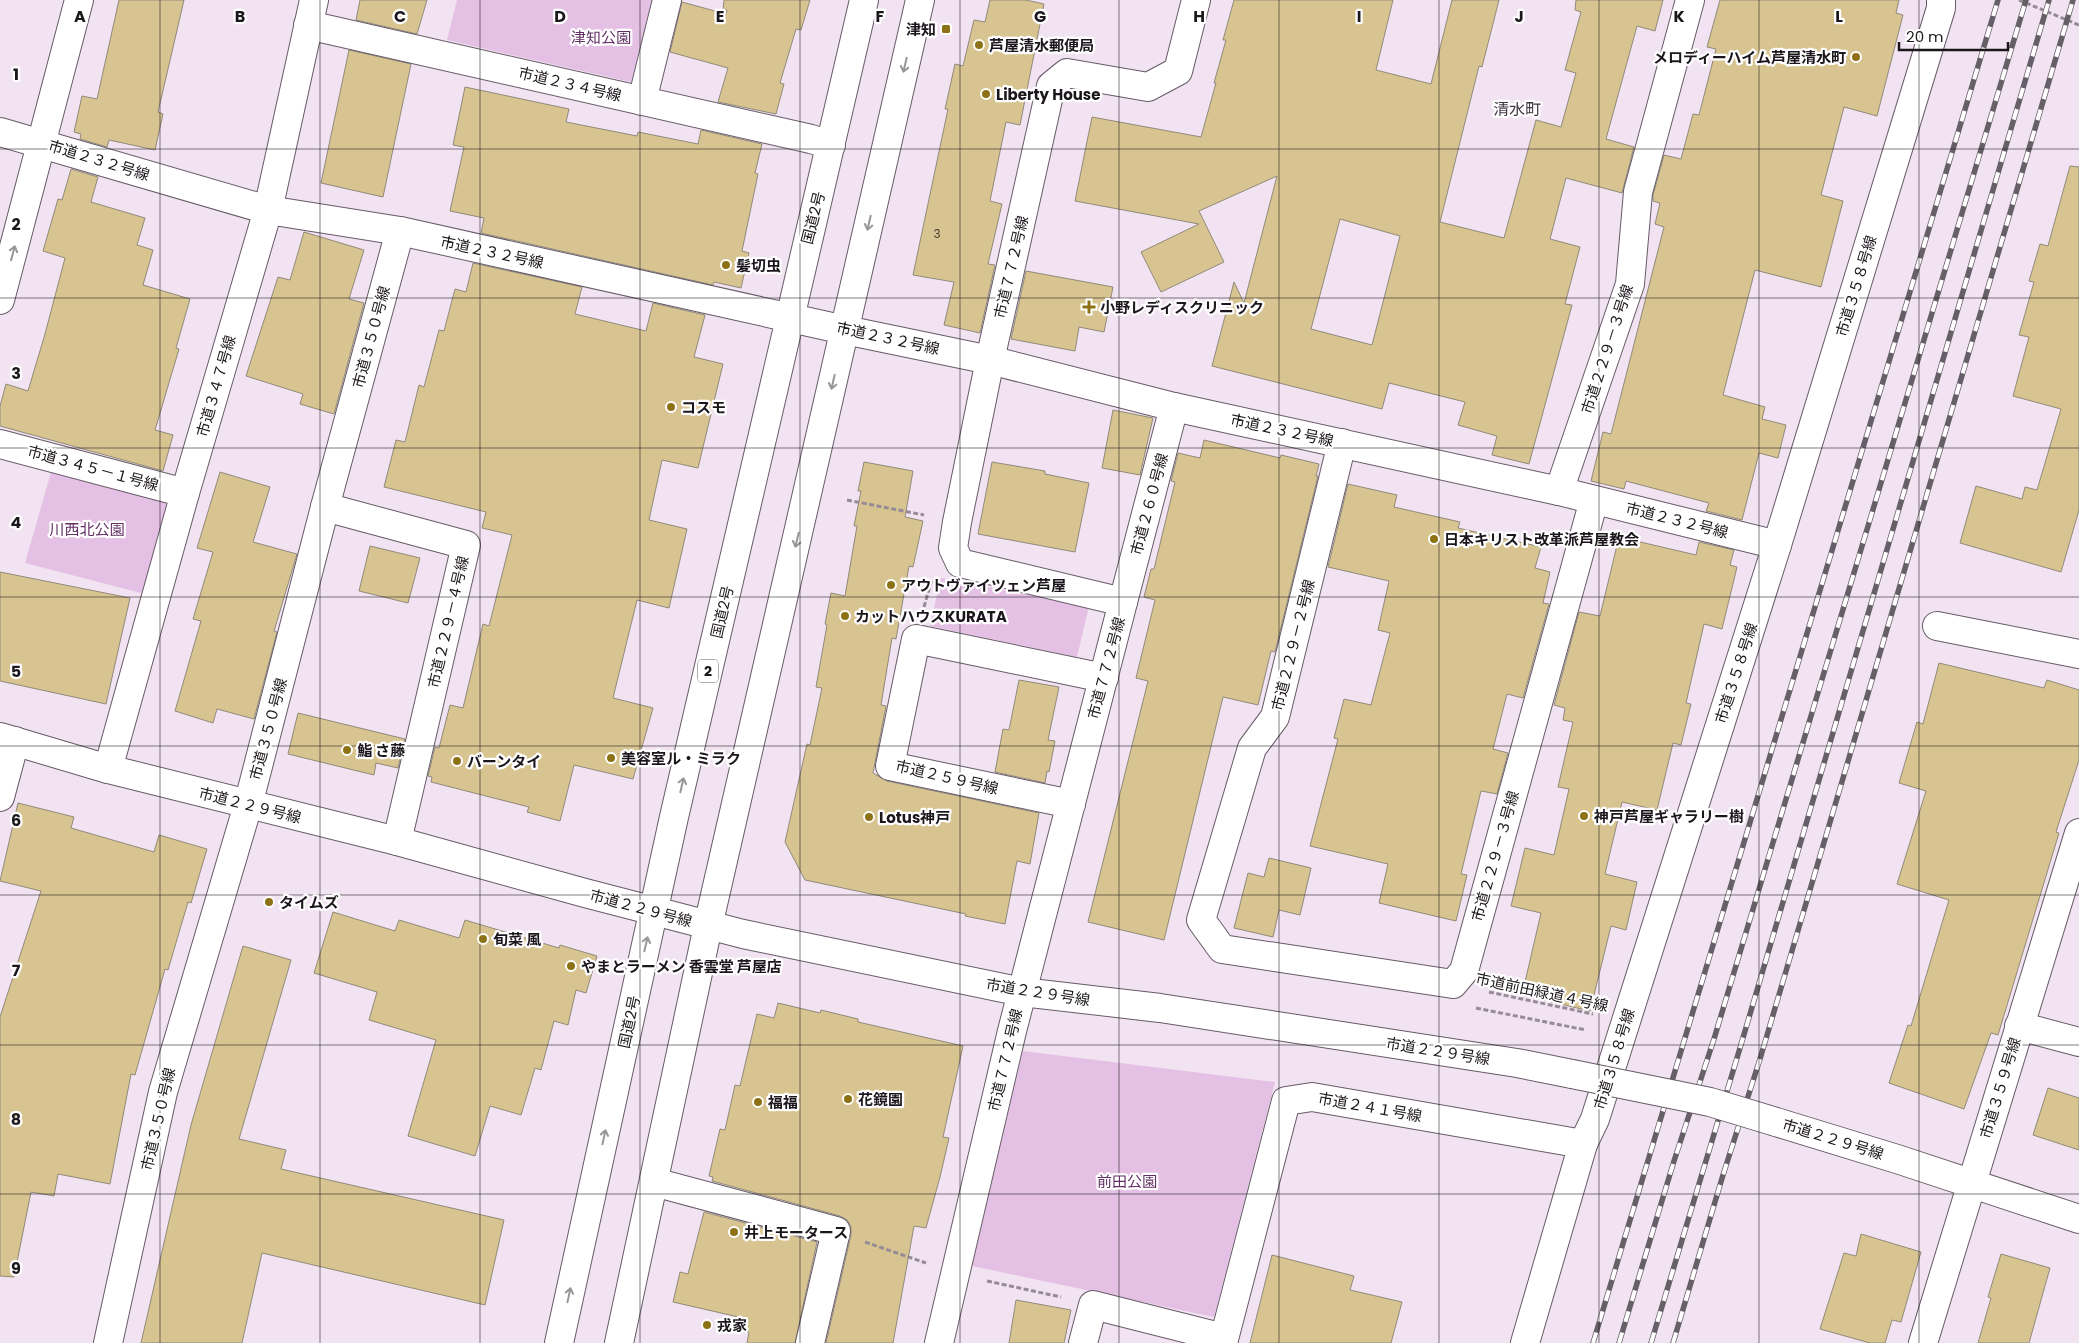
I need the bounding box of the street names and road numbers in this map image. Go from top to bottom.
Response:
street label: 市道２３４号線 [516,62,624,106]
street label: 市道２３２号線 [46,135,152,185]
street label: 国道2号 [796,189,830,247]
street label: 市道７７２号線 [989,213,1033,321]
street label: 市道２３２号線 [438,231,546,273]
street label: 市道３５８号線 [1831,233,1881,339]
street label: 市道２２９－３号線 [1576,282,1638,416]
street label: 市道３５０号線 [347,284,395,390]
street label: 市道２３２号線 [834,317,942,359]
street label: 市道３４７号線 [191,333,241,439]
street label: 市道２３２号線 [1228,409,1336,451]
street label: 市道３４５－１号線 [25,440,161,496]
street label: 市道２６０号線 [1125,451,1173,557]
street label: 市道２３２号線 [1624,497,1730,543]
street label: 市道２２９－４号線 [423,554,473,690]
street label: 市道２２９－２号線 [1266,577,1320,713]
street label: 国道2号 [706,584,738,640]
street label: 市道７７２号線 [1082,615,1130,721]
street label: 市道３５８号線 [1710,620,1762,726]
road number: 2 [698,659,718,682]
street label: 市道３５０号線 [244,676,292,782]
street label: 市道２５９号線 [893,755,1001,799]
street label: 市道２２９号線 [197,782,303,828]
street label: 市道２２９－３号線 [1466,788,1524,924]
street label: 市道２２９号線 [588,884,694,932]
street label: 市道前田緑道４号線 [1474,968,1610,1016]
street label: 市道２２９号線 [984,973,1092,1011]
street label: 国道2号 [613,994,645,1050]
street label: 市道７７２号線 [983,1006,1027,1114]
street label: 市道３５８号線 [1589,1006,1639,1112]
street label: 市道２２９号線 [1384,1032,1492,1070]
street label: 市道３５９号線 [1975,1035,2025,1141]
street label: 市道３５０号線 [136,1065,180,1173]
street label: 市道２４１号線 [1316,1088,1424,1126]
street label: 市道２２９号線 [1780,1114,1886,1164]

